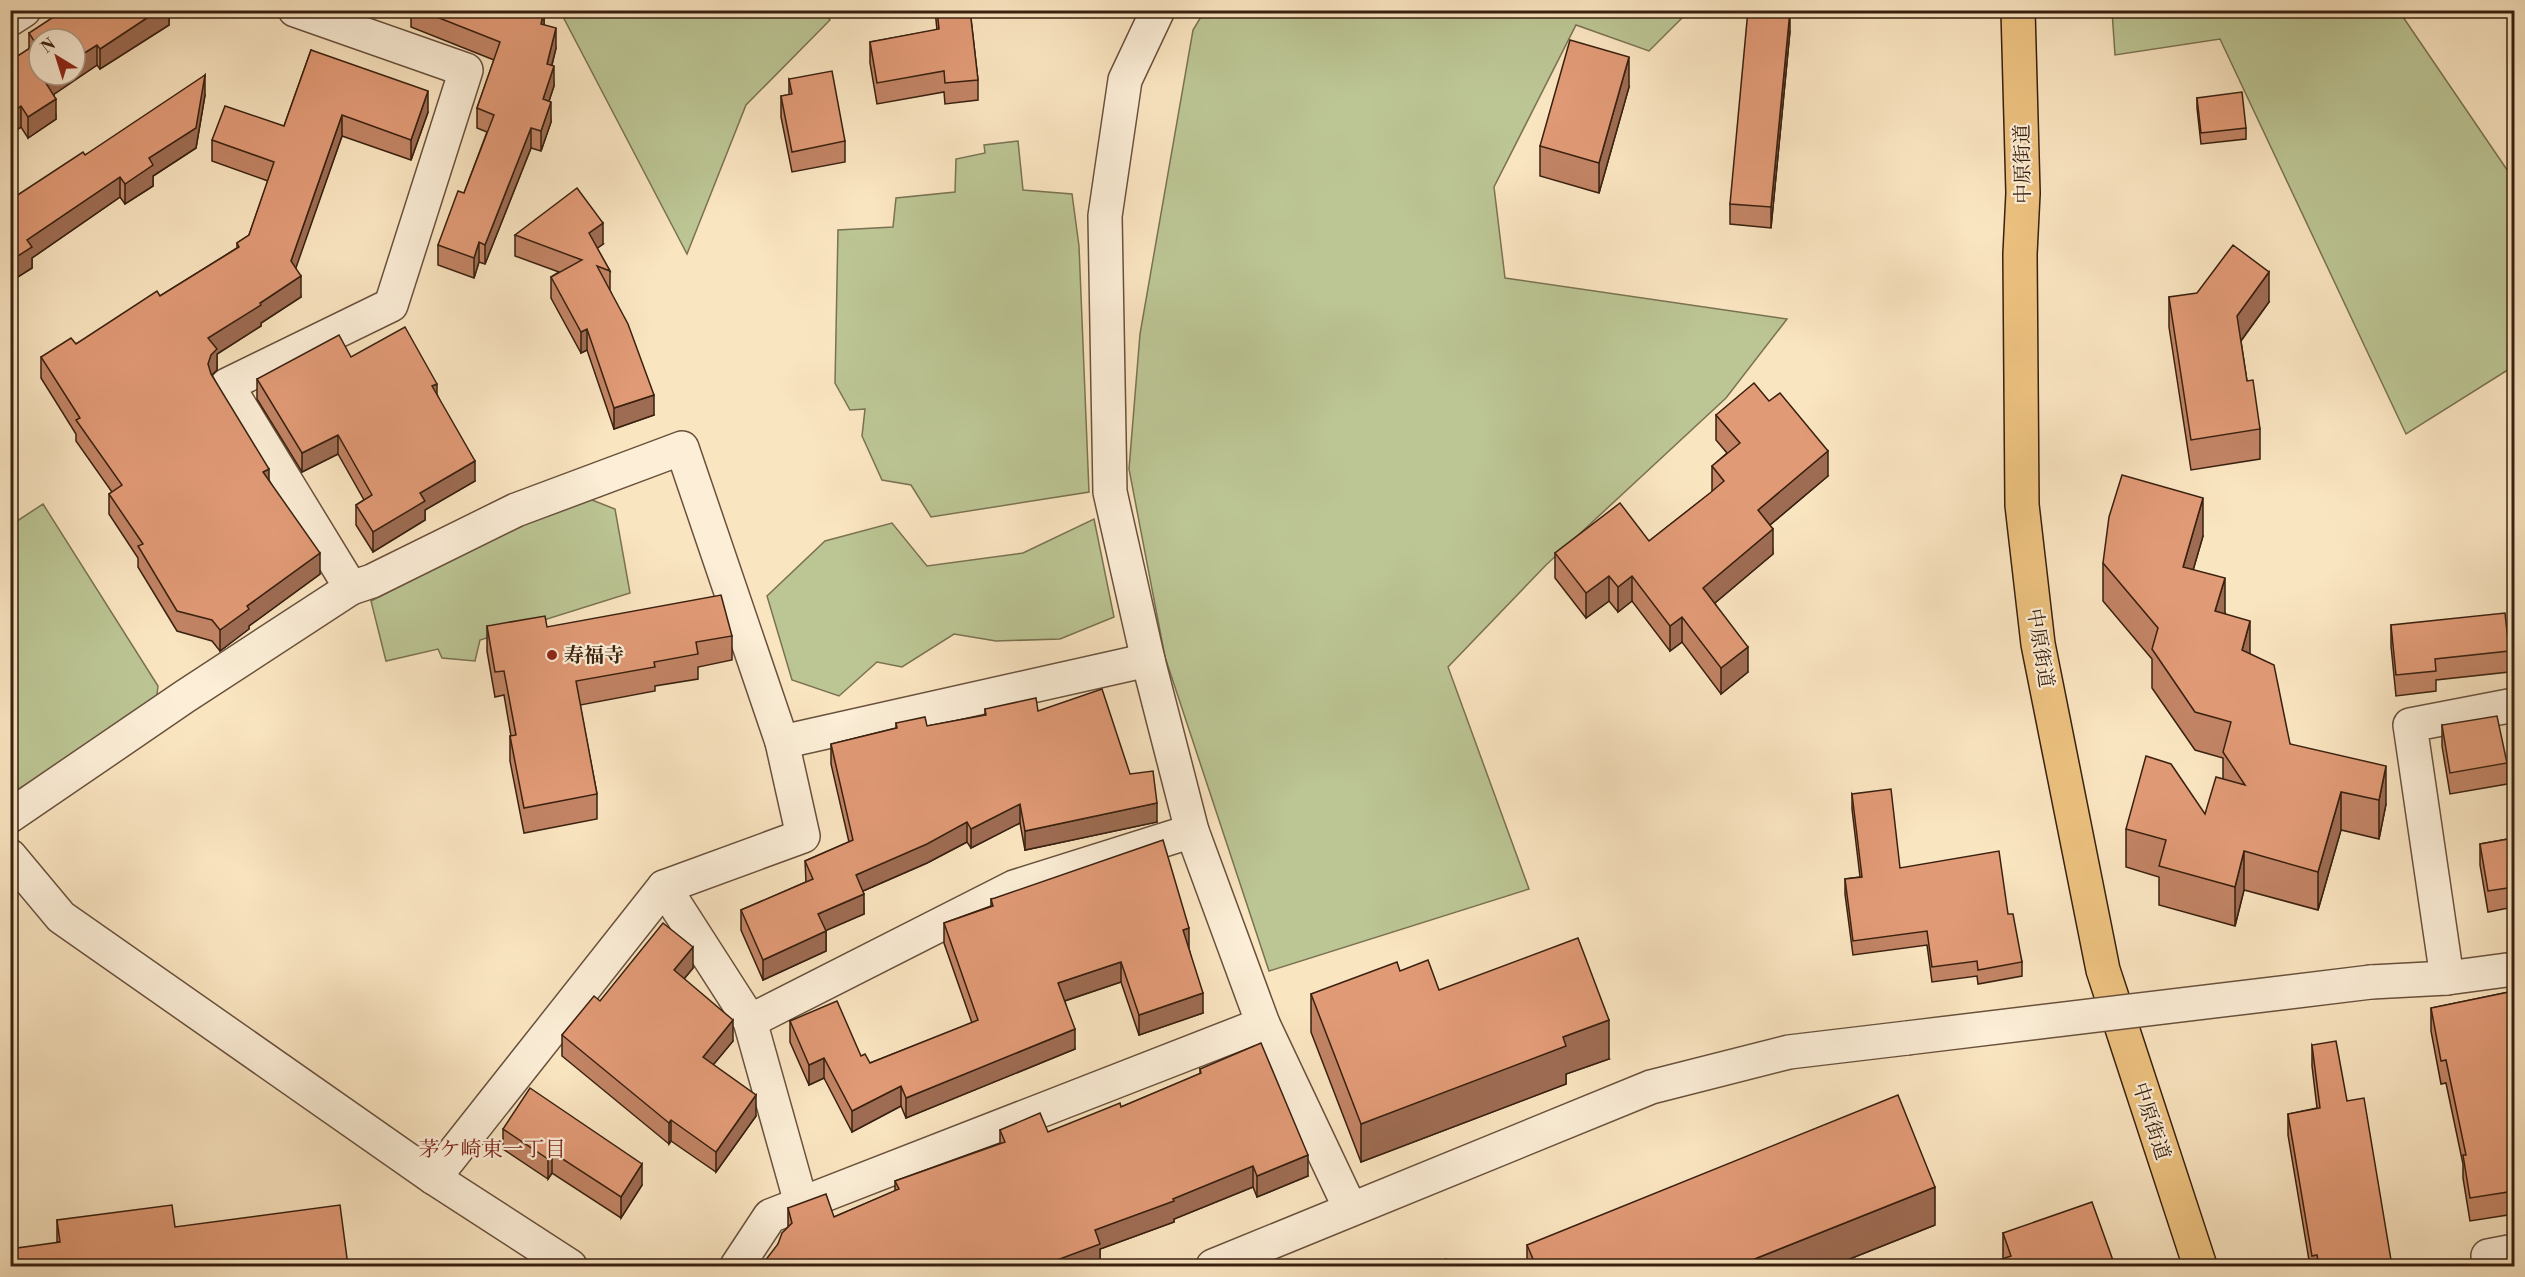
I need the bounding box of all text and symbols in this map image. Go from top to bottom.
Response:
north arrow [27,27,87,87]
text: N [37,34,60,58]
street label: 中原街道 [2010,124,2037,204]
street label: 中原街道 [2021,607,2058,690]
place label: 寿福寺 [564,644,624,669]
marker: 寿福寺 [545,648,559,662]
street label: 中原街道 [2126,1080,2175,1163]
district label: 茅ケ崎東一丁目 [419,1137,566,1163]

